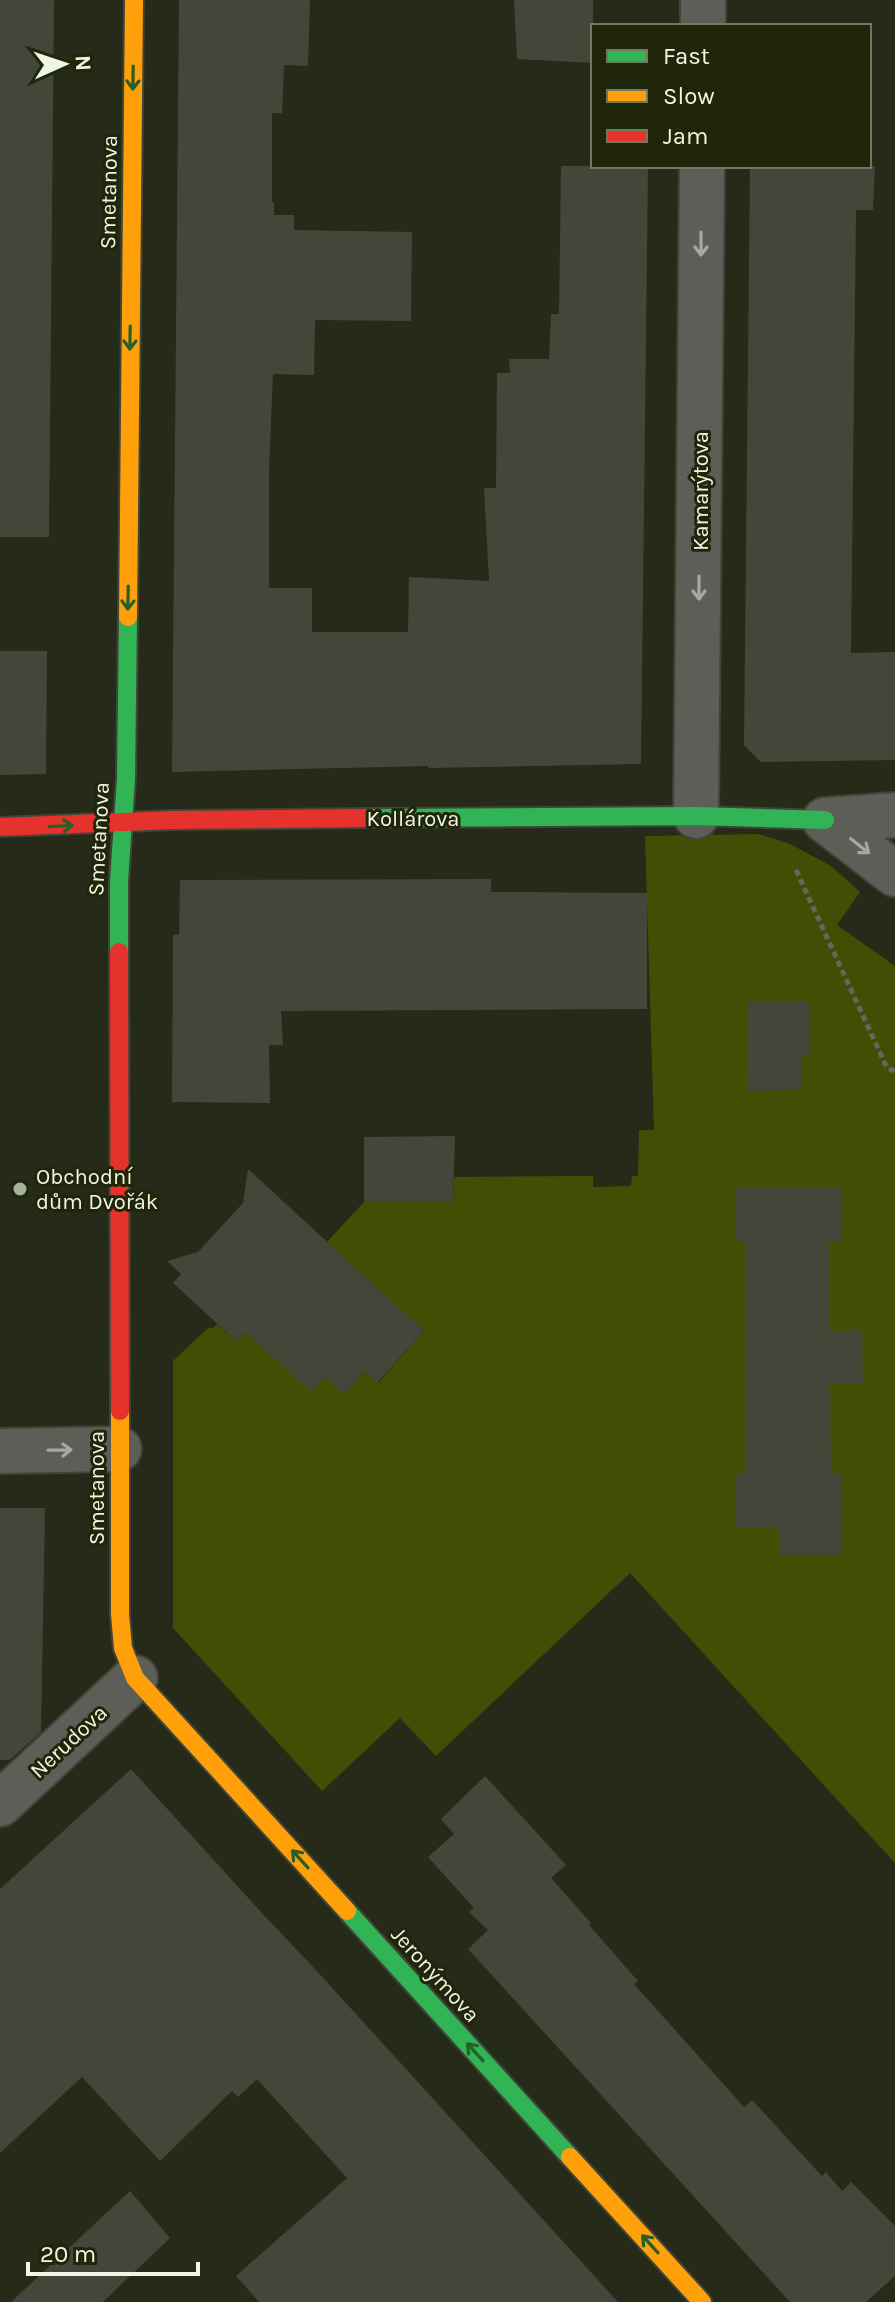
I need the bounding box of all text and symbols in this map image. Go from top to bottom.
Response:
north arrow [24,24,104,104]
legend [591,24,871,168]
text: Fast [663,42,710,70]
text: N [70,54,96,72]
one-way arrow [125,64,141,91]
text: Slow [663,82,715,110]
text: Jam [663,122,708,150]
street label: Smetanova [95,135,123,249]
one-way arrow [694,230,709,257]
one-way arrow [122,324,138,351]
street label: Kamarýtova [688,431,714,551]
one-way arrow [691,574,707,601]
one-way arrow [120,584,136,611]
street label: Smetanova [83,781,115,897]
street label: Kollárova [367,806,459,832]
one-way arrow [47,818,74,833]
one-way arrow [849,838,870,855]
place label: Obchodní dům Dvořák [36,1164,158,1215]
marker: Obchodní dům Dvořák [11,1180,29,1198]
street label: Smetanova [84,1431,110,1545]
one-way arrow [46,1442,73,1458]
street label: Nerudova [25,1700,113,1784]
one-way arrow [291,1850,309,1870]
street label: Jeronýmova [386,1922,485,2028]
one-way arrow [466,2042,484,2062]
scale bar [28,2226,198,2276]
one-way arrow [641,2235,659,2255]
text: 20 m [40,2240,96,2268]

